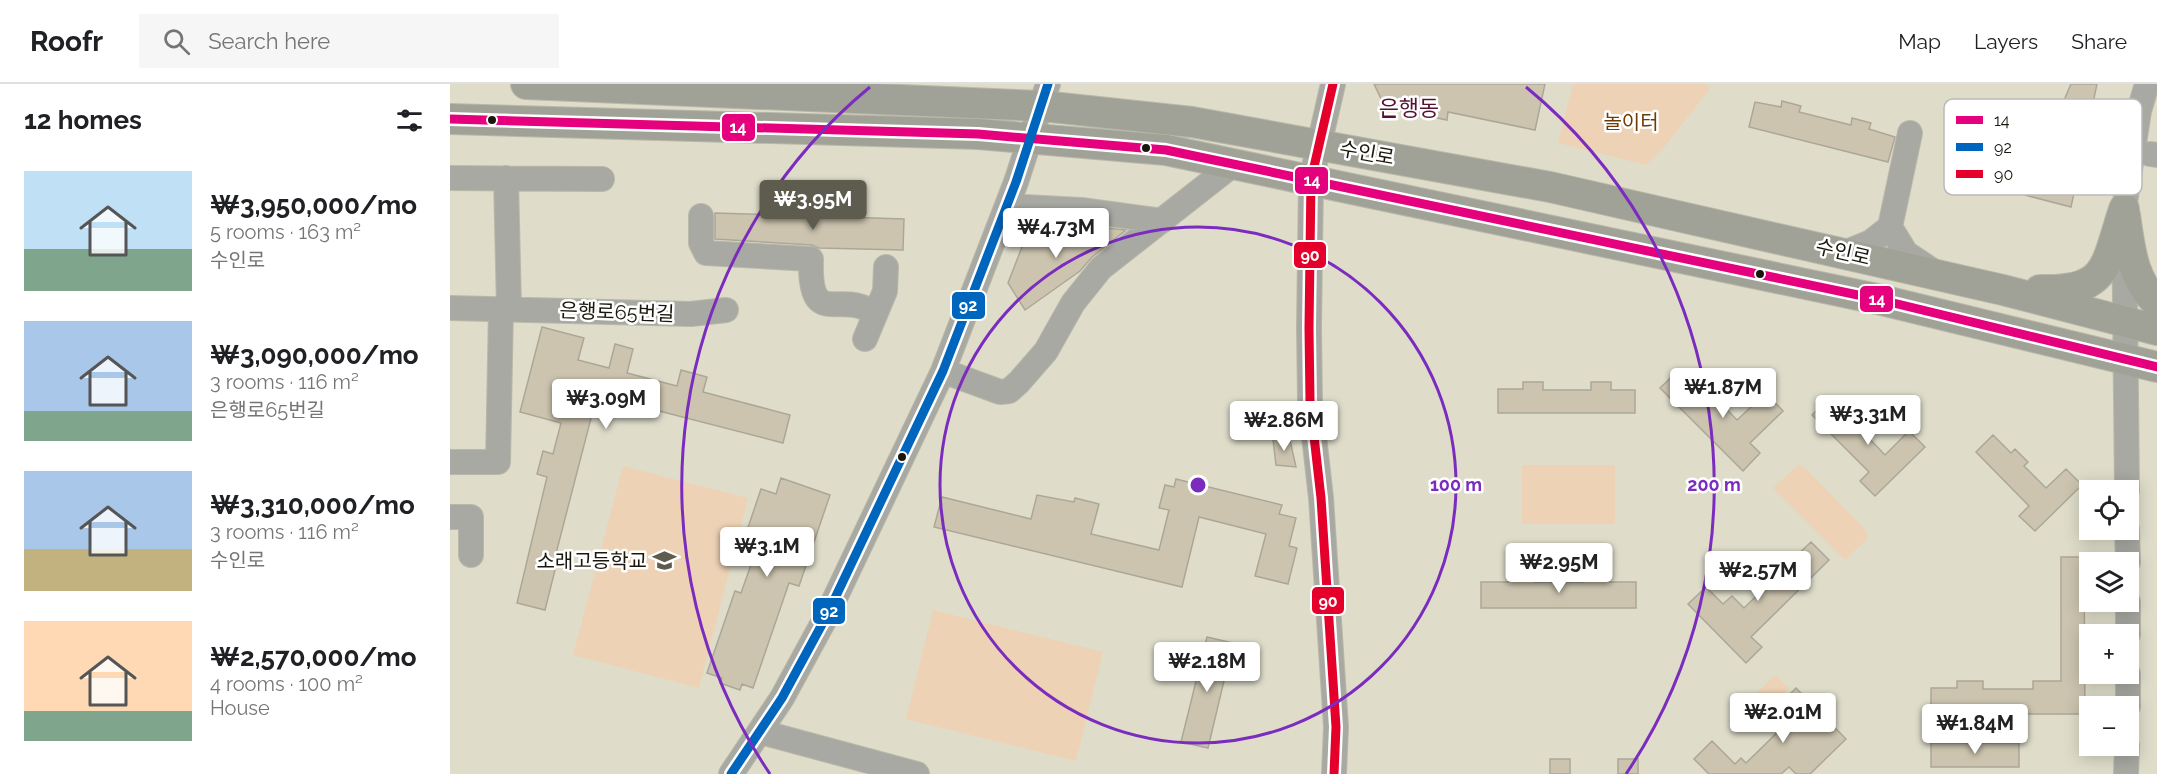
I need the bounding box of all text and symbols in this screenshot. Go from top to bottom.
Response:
search box [139,14,559,68]
text: Roofr [30,25,103,58]
icon: search [160,25,193,58]
text: Search here [208,28,330,54]
text: Map [1898,29,1941,54]
text: Layers [1974,29,2038,54]
text: Share [2071,29,2127,54]
district label: 은행동 [1379,95,1439,121]
legend [1944,99,2142,195]
icon: filters [393,104,426,137]
text: 12 homes [24,105,142,135]
park label: 놀이터 [1603,110,1659,134]
text: 14 [1994,111,2010,130]
line badge: 14 [721,113,756,142]
unlabelled marker [486,114,498,126]
text: 14 [729,118,747,137]
street label: 수인로 [1338,136,1396,170]
text: 92 [1994,138,2012,157]
unlabelled marker [1140,142,1152,154]
text: 90 [1994,165,2013,184]
line badge: 14 [1294,166,1329,195]
text: 14 [1303,171,1321,190]
pin: ₩3.95M [764,180,862,231]
text: ₩3.95M [774,187,852,211]
text: ₩3,950,000/mo [210,190,417,220]
icon: home [72,195,144,267]
pin: ₩4.73M [1007,208,1105,259]
text: ₩4.73M [1017,215,1095,239]
text: 5 rooms · 163 m² [210,220,361,244]
street label: 수인로 [1813,234,1873,270]
line badge: 90 [1293,241,1327,269]
text: 90 [1300,246,1320,265]
text: 수인로 [210,248,265,272]
unlabelled marker [1754,268,1766,280]
line badge: 14 [1859,285,1894,313]
text: 14 [1868,290,1886,309]
line badge: 92 [951,291,986,320]
text: 92 [959,296,977,315]
street label: 은행로65번길 [559,298,675,326]
text: ₩3,090,000/mo [210,340,419,370]
icon: home [72,345,144,417]
pin: ₩1.87M [1674,368,1772,419]
text: 3 rooms · 116 m² [210,370,359,394]
text: ₩1.87M [1684,375,1762,399]
pin: ₩3.09M [557,379,655,430]
text: ₩3.09M [566,386,646,410]
pin: ₩3.31M [1819,395,1917,446]
text: 은행로65번길 [210,398,325,422]
pin: ₩2.86M [1235,401,1333,452]
text: ₩3.31M [1830,402,1907,426]
text: ₩2.86M [1244,408,1324,432]
unlabelled marker [896,451,908,463]
text: 100 m [1430,474,1482,495]
text: 200 m [1687,474,1741,495]
centre of rings [1188,475,1208,495]
map controls [2079,480,2139,756]
button: locate [2079,480,2139,540]
text: ₩3,310,000/mo [210,490,415,520]
icon: home [72,495,144,567]
text: 3 rooms · 116 m² [210,520,359,544]
pin: ₩3.1M [725,527,809,578]
text: ₩3.1M [734,534,800,558]
pin: ₩2.95M [1510,543,1608,594]
text: 수인로 [210,548,265,572]
school or university icon: 소래고등학교 [652,548,678,574]
place label: 소래고등학교 [537,549,647,573]
text: ₩2.95M [1520,550,1598,574]
pin: ₩2.57M [1709,551,1807,602]
button: layers [2079,552,2139,612]
text: ₩2.57M [1719,558,1797,582]
line badge: 90 [1311,586,1345,615]
text: 90 [1318,592,1338,611]
line badge: 92 [812,597,846,625]
text: 92 [820,602,838,621]
button: + [2079,624,2139,684]
text: ₩2,570,000/mo [210,642,416,672]
pin: ₩2.18M [1158,642,1256,693]
icon: home [72,645,144,717]
text: ₩2.18M [1168,649,1246,673]
text: 4 rooms · 100 m² [210,672,363,696]
pin: ₩2.01M [1734,693,1832,744]
text: House [210,696,270,720]
button: − [2079,696,2139,756]
text: ₩2.01M [1744,700,1822,724]
pin: ₩1.84M [1926,704,2024,755]
text: ₩1.84M [1936,711,2014,735]

